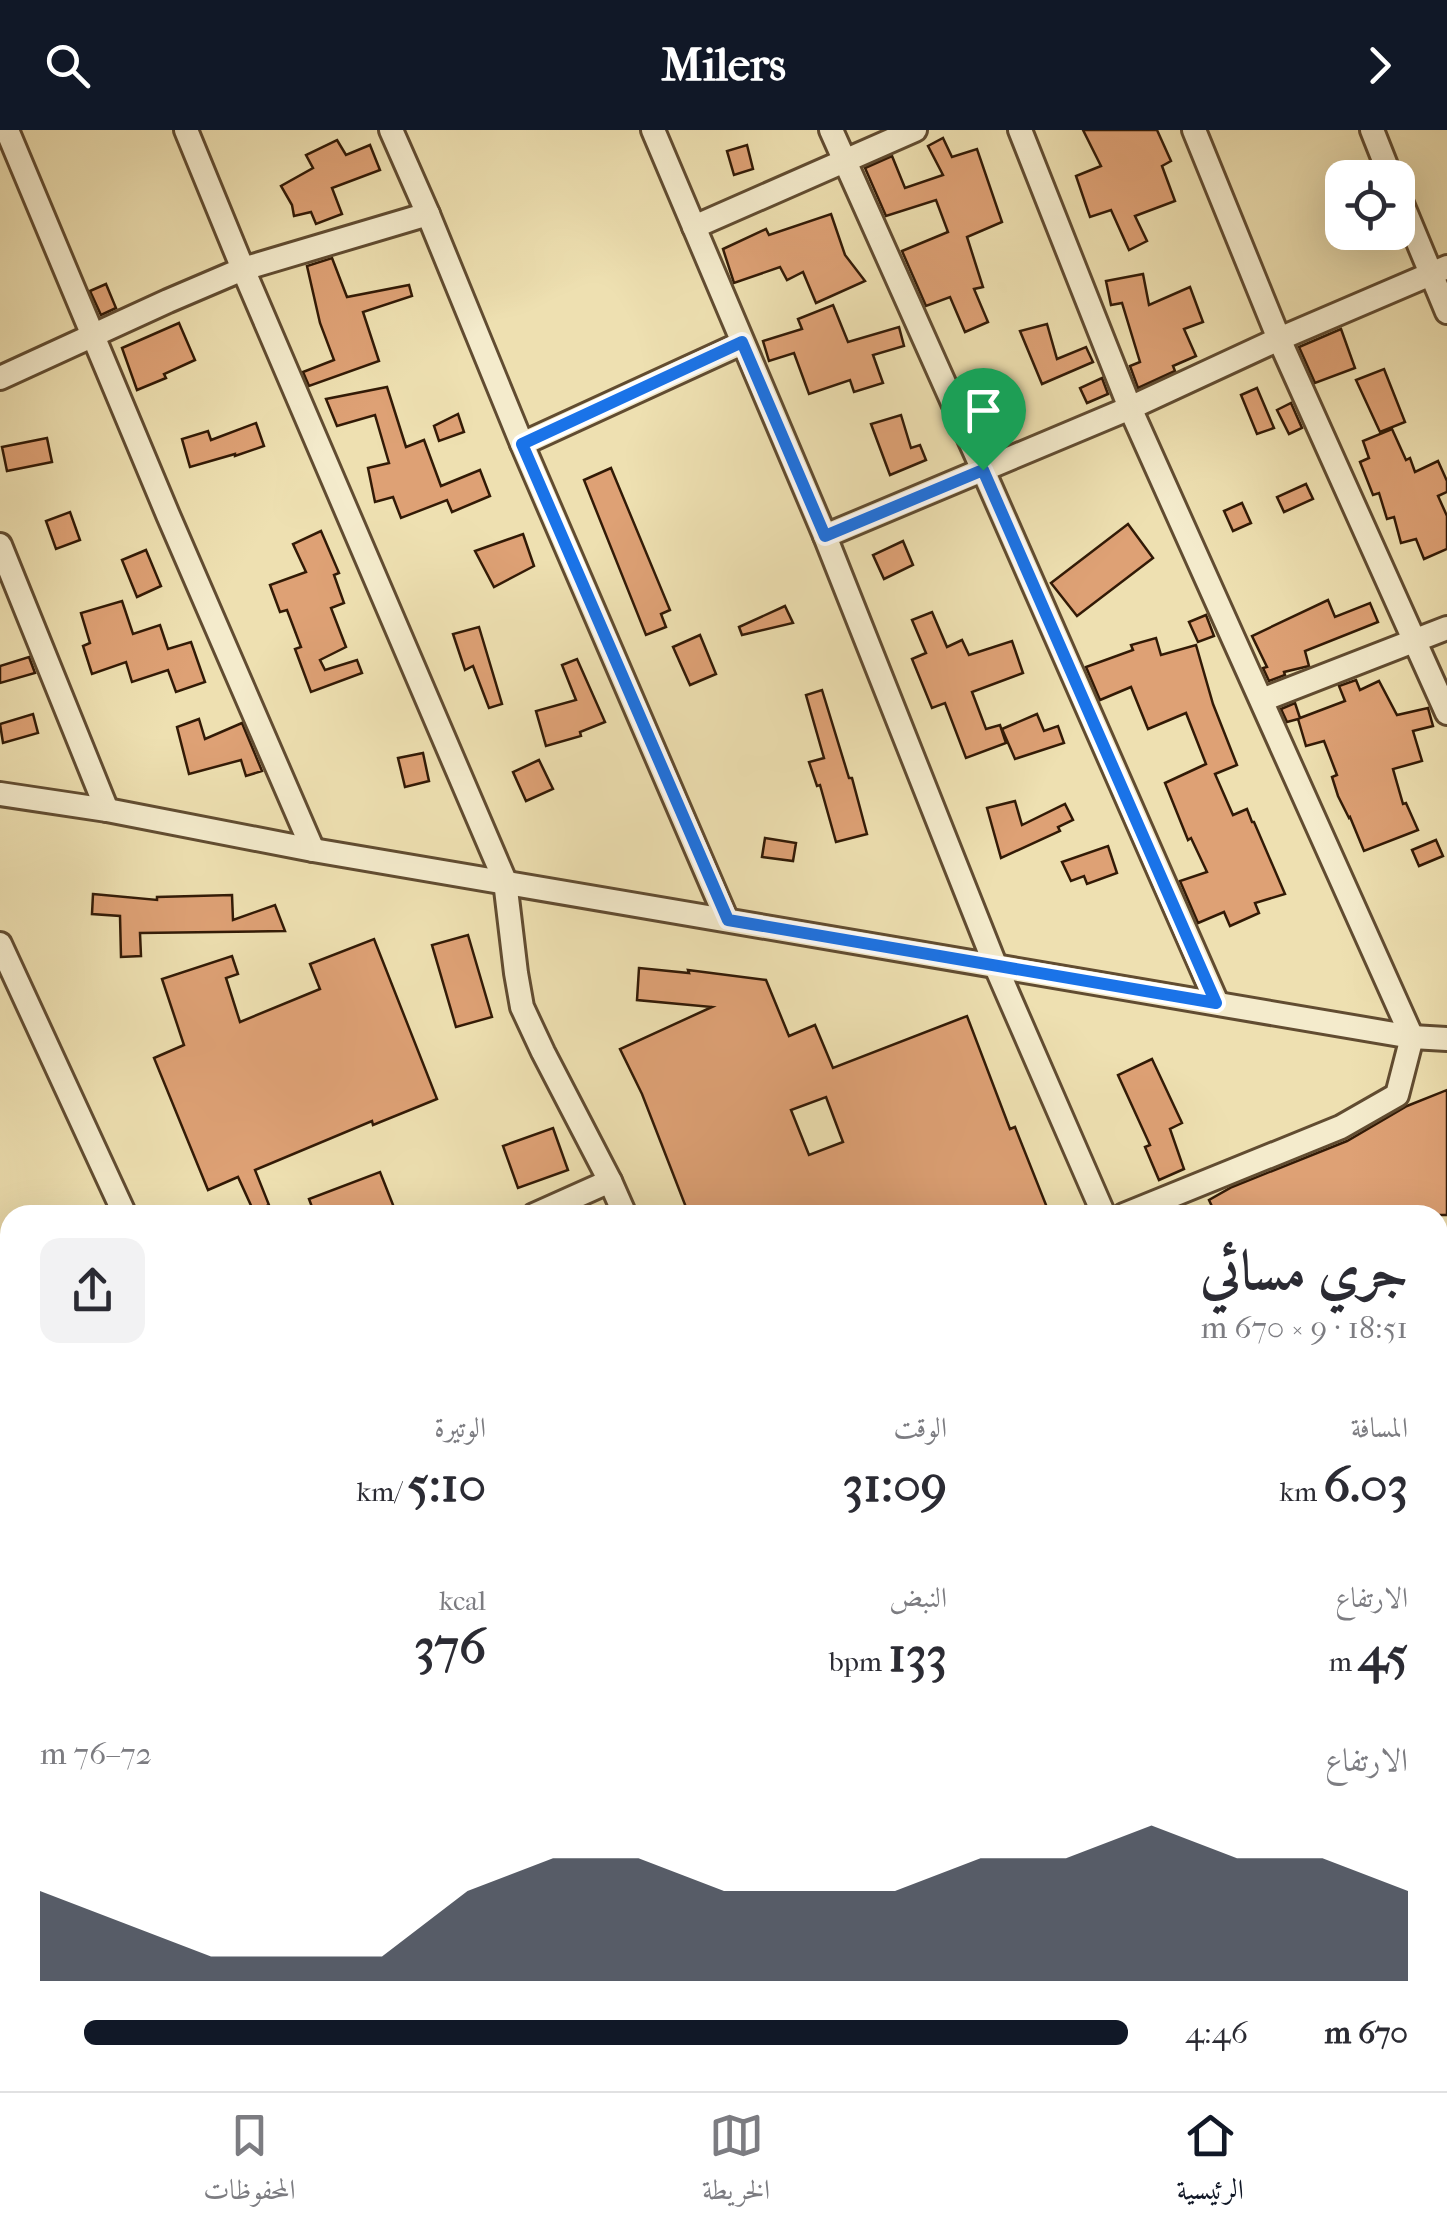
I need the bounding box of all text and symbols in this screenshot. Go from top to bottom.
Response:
icon: search [40,38,95,93]
icon: forward [1352,38,1407,93]
text: Milers [661,39,786,92]
map controls [1325,160,1415,250]
button: locate [1325,160,1415,250]
pin [941,368,1026,471]
icon: arrive [956,383,1011,438]
button: share [40,1238,145,1343]
text: جري مسائي [1200,1239,1408,1303]
text: 18:51 · 9 × 670 m [1201,1309,1408,1346]
text: الوتيرة [434,1411,486,1444]
text: الوقت [893,1411,947,1444]
text: المسافة [1351,1411,1408,1444]
text: 5:10 [407,1455,486,1514]
text: 31:09 [843,1455,947,1514]
text: 6.03 [1323,1455,1408,1514]
text: /km [357,1475,407,1508]
text: km [1279,1475,1323,1508]
text: النبض [889,1581,947,1614]
text: الارتفاع [1335,1581,1408,1614]
text: kcal [439,1584,486,1617]
text: 376 [414,1617,486,1676]
text: 133 [888,1625,947,1684]
text: 45 [1358,1625,1408,1684]
text: bpm [829,1645,888,1678]
text: m [1329,1645,1358,1678]
text: 72–76 m [40,1735,152,1772]
text: الارتفاع [1325,1742,1408,1779]
text: 4:46 [1185,2014,1248,2051]
text: 670 m [1324,2014,1408,2051]
tab: المحفوظات [203,2108,296,2217]
tab: الخريطة [702,2108,770,2217]
tab: الرئيسية [1177,2108,1244,2217]

